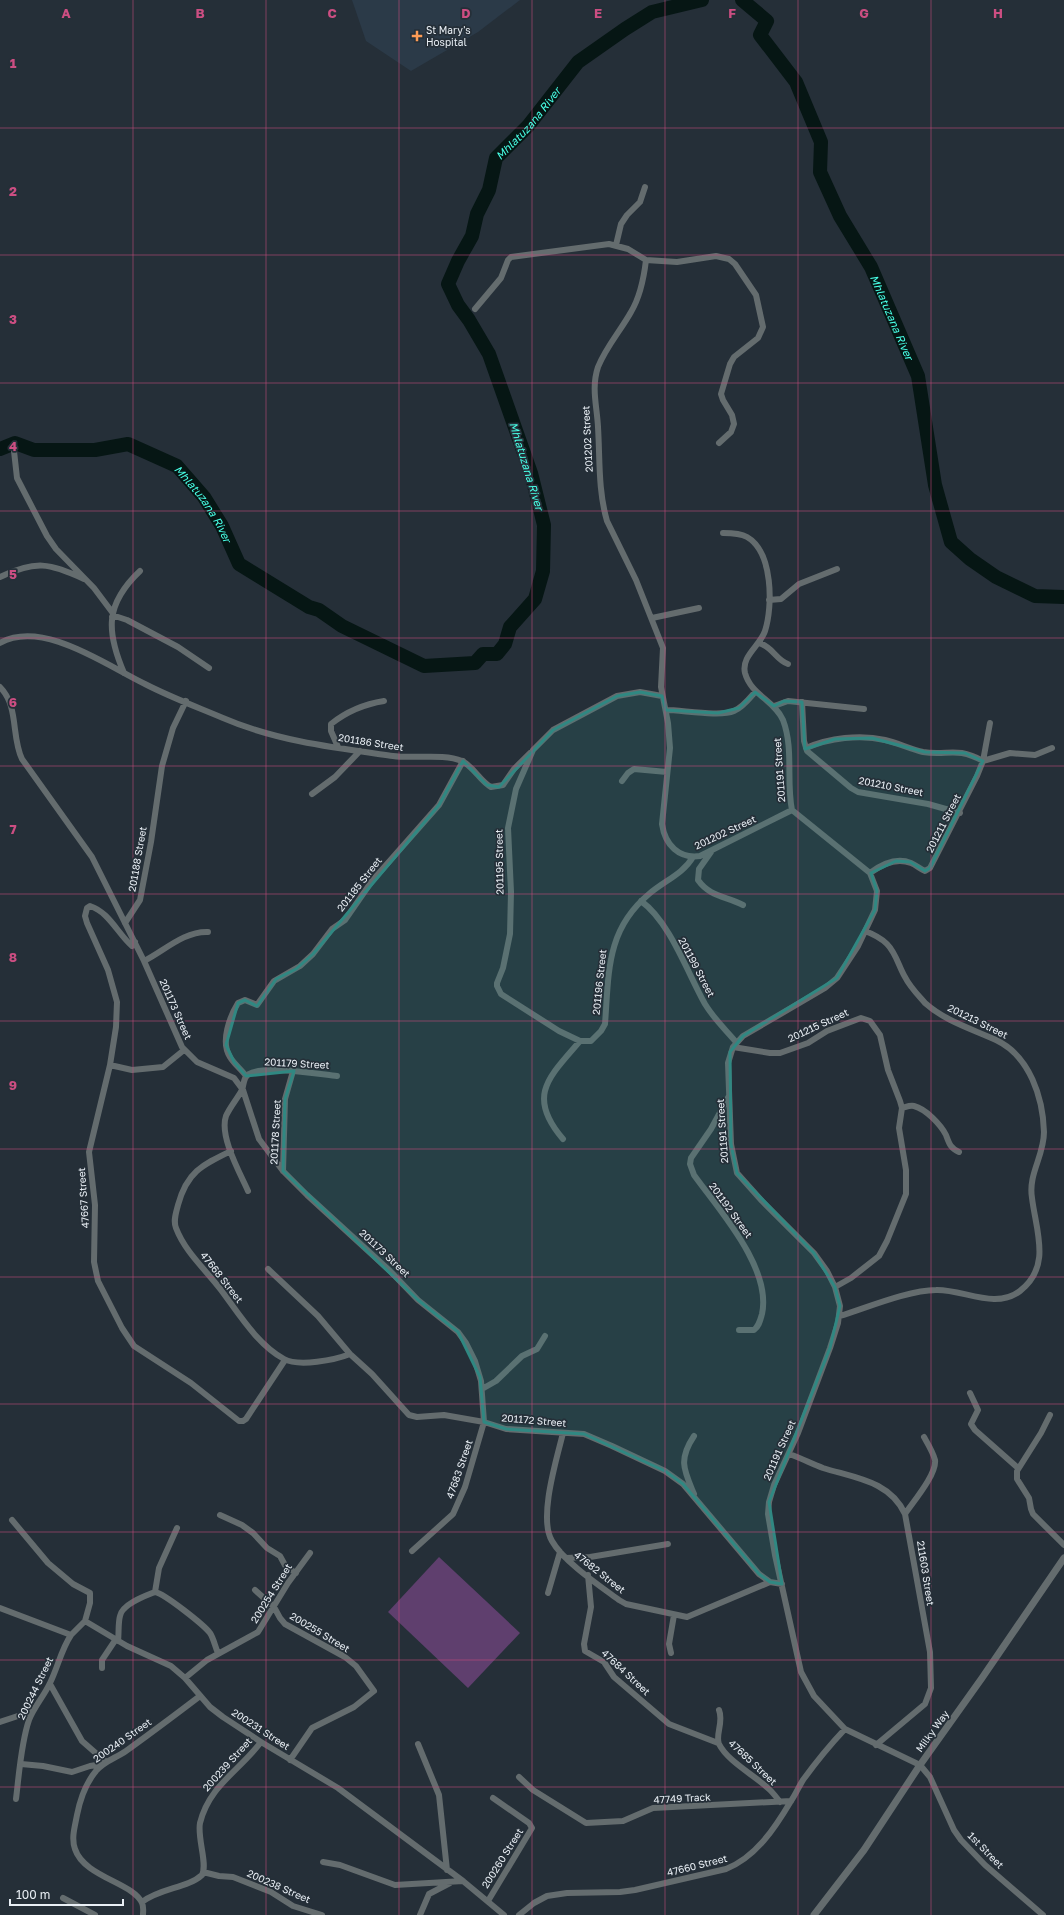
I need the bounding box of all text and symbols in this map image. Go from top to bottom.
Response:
text: A [61,5,71,21]
text: B [195,5,205,21]
text: C [327,5,337,21]
text: D [461,5,471,21]
text: E [594,5,602,21]
text: F [728,5,736,21]
text: G [859,5,869,21]
text: H [993,5,1003,21]
place label: St Mary's Hospital [426,24,471,48]
marker: St Mary's Hospital [411,30,423,42]
text: 1 [10,55,17,71]
water label: Mhlatuzana River [492,83,564,162]
text: 2 [9,183,17,199]
water label: Mhlatuzana River [868,272,917,363]
text: 3 [9,311,17,327]
street label: 201202 Street [579,405,595,473]
water label: Mhlatuzana River [507,420,547,513]
text: 4 [9,438,17,454]
water label: Mhlatuzana River [172,462,236,546]
text: 5 [9,566,17,582]
text: 6 [9,694,17,710]
street label: 201186 Street [337,731,405,753]
street label: 201191 Street [771,737,787,803]
street label: 201210 Street [858,774,924,798]
street label: 201211 Street [923,792,963,854]
street label: 201202 Street [692,812,758,852]
text: 7 [9,821,17,837]
street label: 201188 Street [125,825,149,893]
street label: 201195 Street [492,829,506,895]
street label: 201185 Street [334,854,384,914]
street label: 201199 Street [676,935,718,999]
text: 8 [9,949,17,965]
street label: 201196 Street [590,949,608,1015]
street label: 201173 Street [157,977,195,1041]
street label: 201213 Street [946,1001,1010,1041]
street label: 201215 Street [786,1006,850,1044]
street label: 201179 Street [264,1055,330,1071]
text: 9 [9,1077,17,1093]
street label: 201191 Street [714,1098,730,1164]
street label: 201178 Street [267,1099,283,1165]
street label: 47667 Street [75,1167,91,1229]
street label: 201192 Street [707,1180,755,1240]
street label: 201173 Street [357,1226,413,1280]
street label: 47668 Street [198,1249,246,1305]
street label: 201172 Street [501,1411,567,1429]
street label: 201191 Street [760,1418,798,1482]
street label: 47683 Street [443,1438,475,1500]
street label: 211603 Street [915,1540,937,1606]
street label: 47682 Street [572,1548,628,1596]
street label: 200254 Street [248,1561,294,1625]
street label: 200255 Street [288,1609,352,1655]
street label: 47684 Street [599,1647,653,1697]
street label: 200244 Street [15,1655,55,1721]
street label: 200231 Street [230,1706,292,1752]
street label: Milky Way [913,1708,951,1754]
street label: 200240 Street [91,1715,153,1765]
street label: 200239 Street [200,1735,254,1793]
street label: 47685 Street [726,1737,780,1787]
street label: 47749 Track [653,1790,711,1805]
street label: 200260 Street [479,1826,525,1890]
street label: 1st Street [966,1829,1006,1871]
street label: 47660 Street [666,1852,728,1878]
street label: 200238 Street [245,1867,313,1905]
scale bar [10,1881,123,1907]
text: 100 m [16,1887,50,1902]

